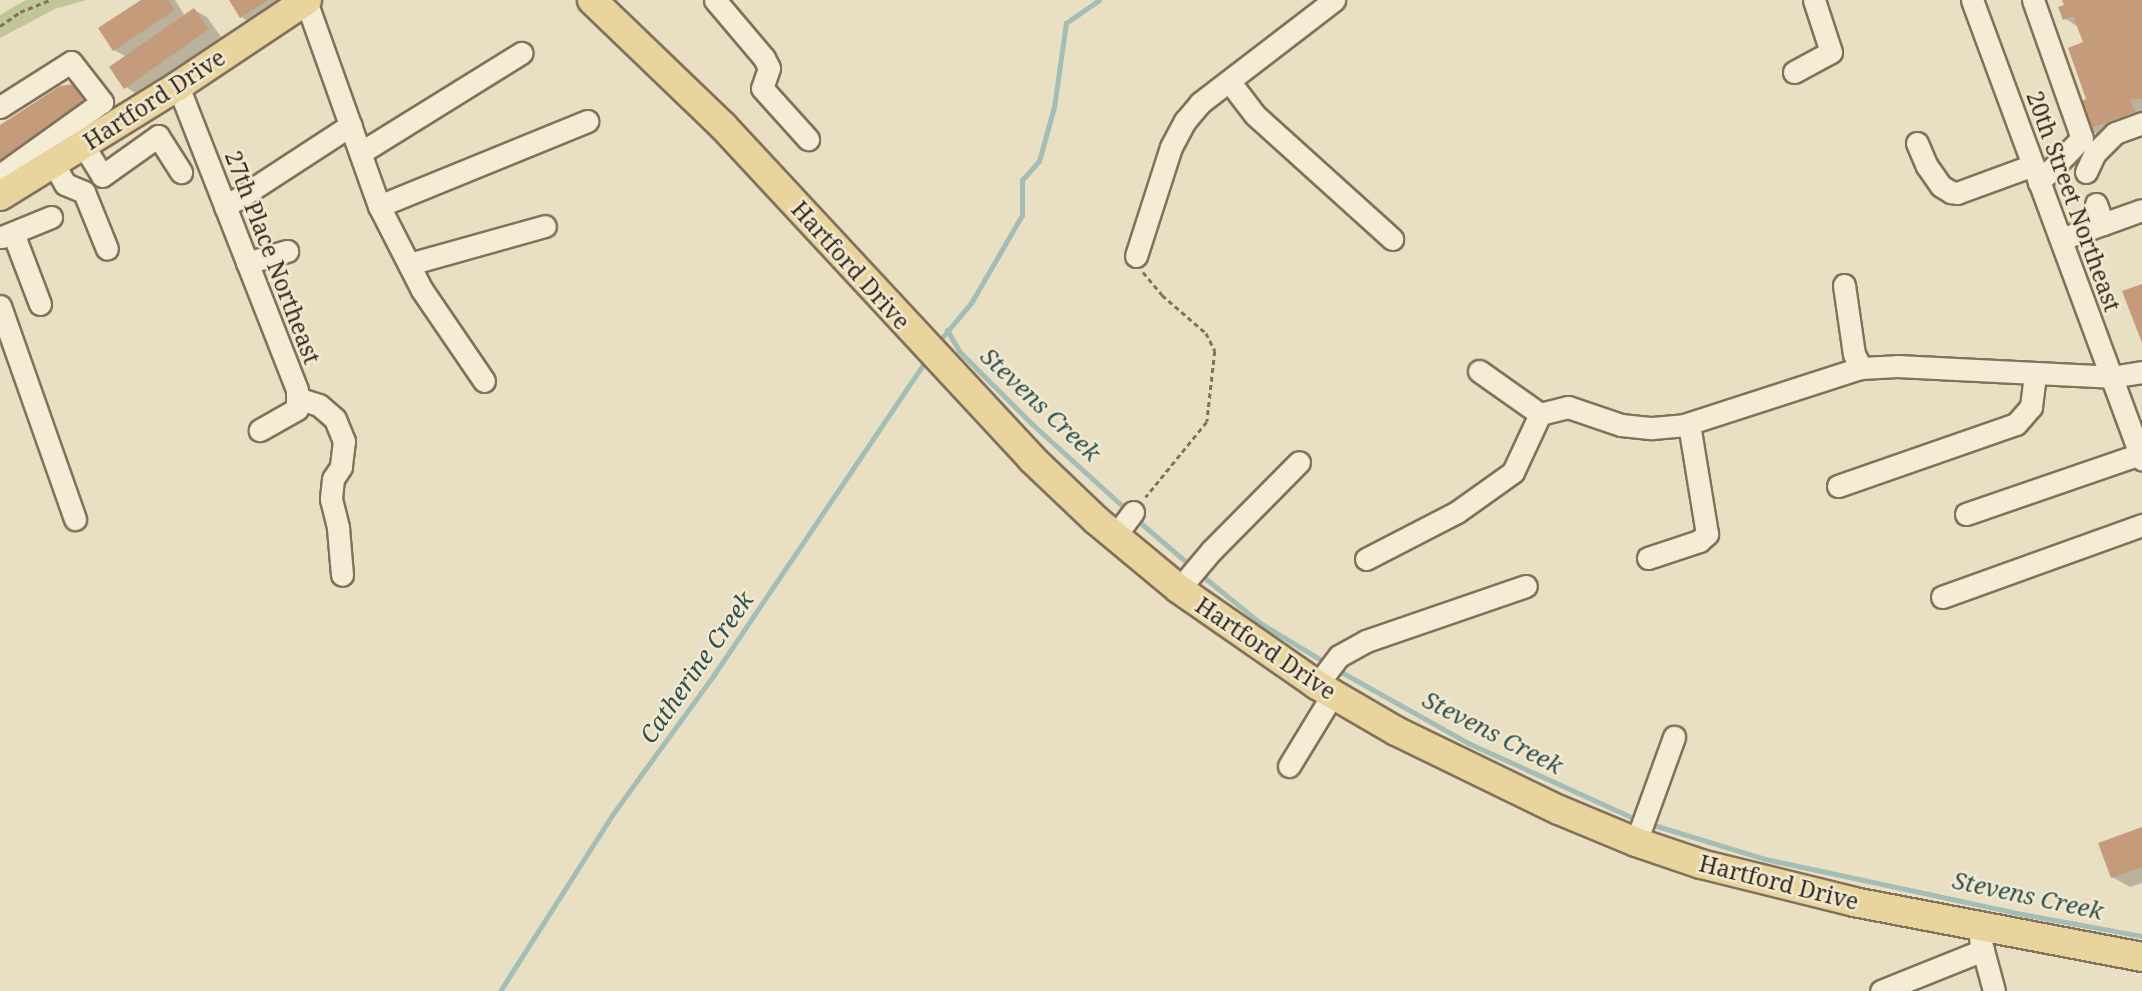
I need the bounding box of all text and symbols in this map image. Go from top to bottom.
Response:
street label: Hartford Drive [78,43,230,155]
street label: 20th Street Northeast [2021,87,2127,315]
street label: 27th Place Northeast [220,147,326,367]
street label: Hartford Drive [786,195,916,335]
water label: Stevens Creek [975,341,1107,467]
water label: Catherine Creek [633,586,759,748]
street label: Hartford Drive [1191,591,1341,705]
water label: Stevens Creek [1418,684,1568,780]
street label: Hartford Drive [1696,849,1862,915]
water label: Stevens Creek [1950,865,2106,925]

